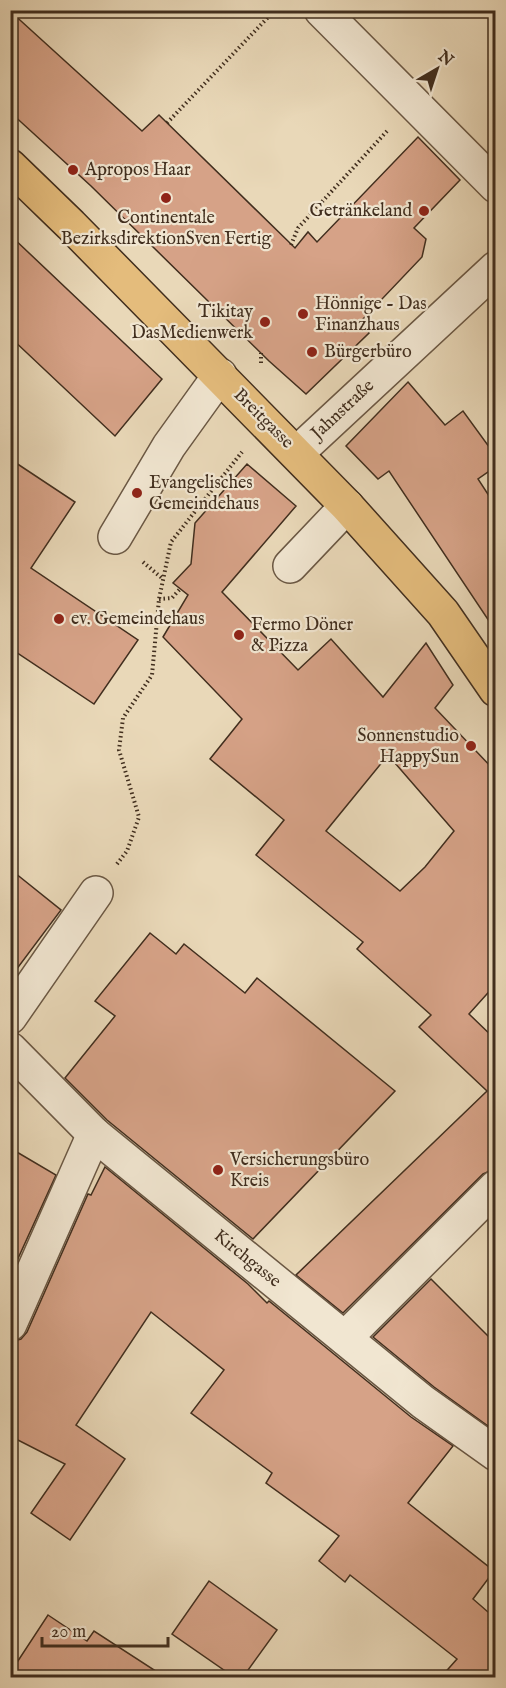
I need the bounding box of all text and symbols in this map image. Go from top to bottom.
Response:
north arrow [407,39,467,99]
text: N [433,46,457,71]
place label: Apropos Haar [84,159,191,182]
marker: Apropos Haar [66,163,80,177]
marker: Continentale BezirksdirektionSven Fertig [159,191,173,205]
place label: Getränkeland [310,200,412,223]
marker: Getränkeland [417,204,431,218]
place label: Continentale BezirksdirektionSven Fertig [61,207,271,251]
place label: Hönnige - Das Finanzhaus [315,293,427,337]
place label: Tikitay DasMedienwerk [131,301,253,345]
marker: Hönnige - Das Finanzhaus [296,307,310,321]
marker: Tikitay DasMedienwerk [258,315,272,329]
place label: Bürgerbüro [324,341,412,364]
marker: Bürgerbüro [305,345,319,359]
street label: Jahnstraße [305,375,379,446]
street label: Breitgasse [228,384,298,454]
place label: Evangelisches Gemeindehaus [149,472,259,516]
marker: Evangelisches Gemeindehaus [130,486,144,500]
place label: ev. Gemeindehaus [71,608,205,631]
marker: ev. Gemeindehaus [52,612,66,626]
place label: Fermo Döner & Pizza [251,614,354,658]
marker: Fermo Döner & Pizza [232,628,246,642]
place label: Sonnenstudio HappySun [357,725,459,769]
marker: Sonnenstudio HappySun [464,739,478,753]
place label: Versicherungsbüro Kreis [229,1149,369,1193]
marker: Versicherungsbüro Kreis [211,1163,225,1177]
street label: Kirchgasse [209,1225,285,1293]
scale bar [42,1610,168,1648]
text: 20 m [51,1621,86,1644]

